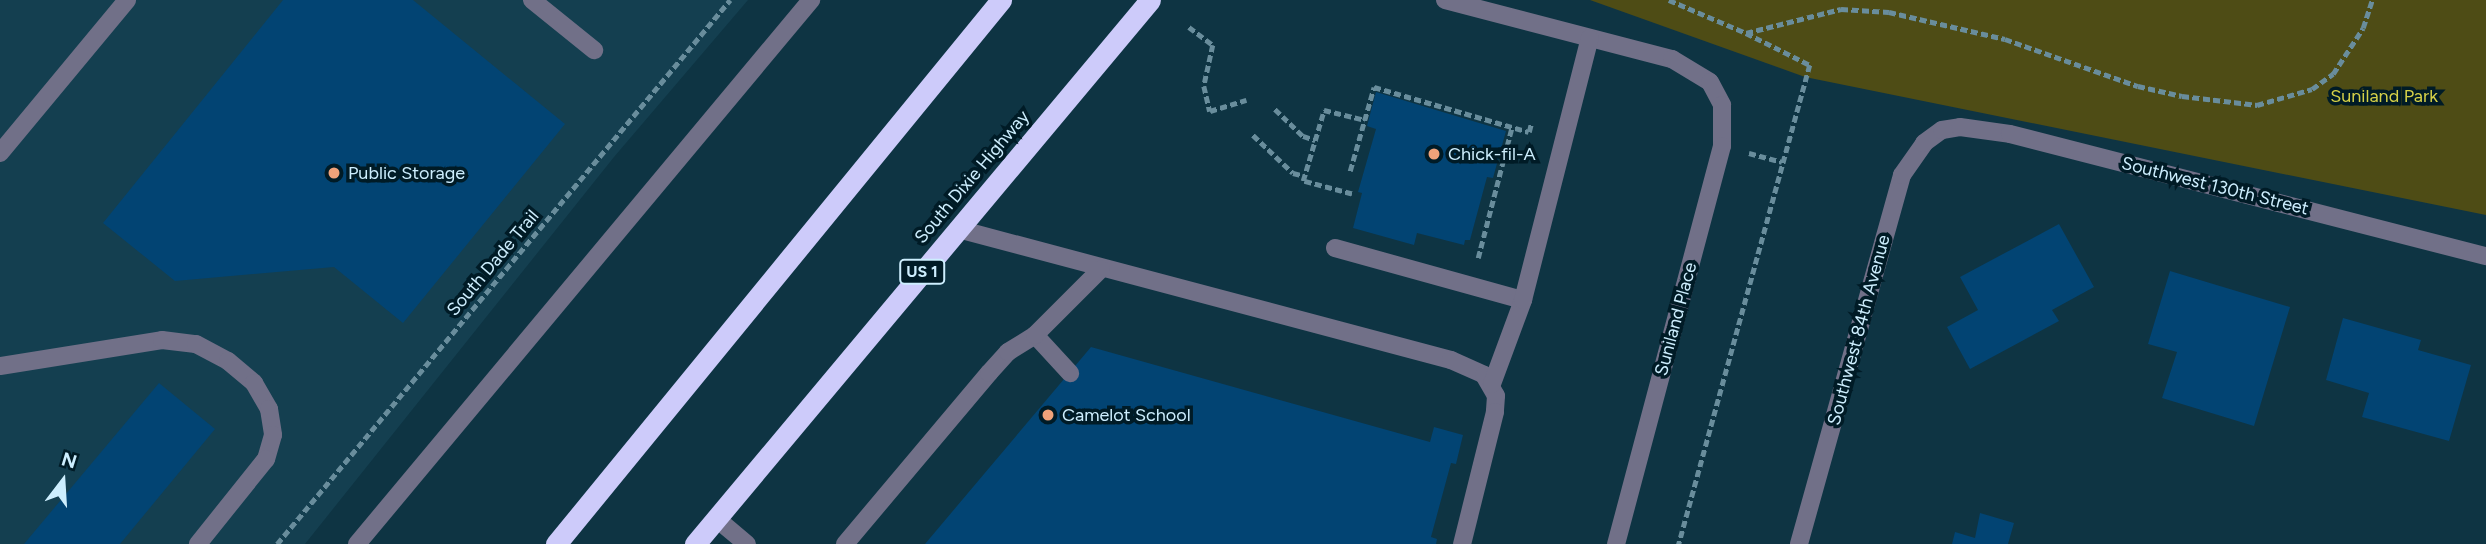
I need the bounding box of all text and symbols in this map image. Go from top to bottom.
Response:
park label: Suniland Park [2330,85,2438,107]
street label: South Dixie Highway [910,106,1034,248]
place label: Chick-fil-A [1448,143,1536,165]
marker: Chick-fil-A [1426,146,1442,162]
street label: Southwest 130th Street [2119,152,2311,220]
place label: Public Storage [348,162,465,184]
marker: Public Storage [326,165,342,181]
street label: South Dade Trail [442,206,544,320]
street label: Southwest 84th Avenue [1823,233,1895,427]
road number: US 1 [898,260,946,284]
street label: Suniland Place [1650,260,1702,378]
place label: Camelot School [1062,404,1191,426]
marker: Camelot School [1040,407,1056,423]
north arrow [28,446,98,516]
text: N [59,447,80,474]

